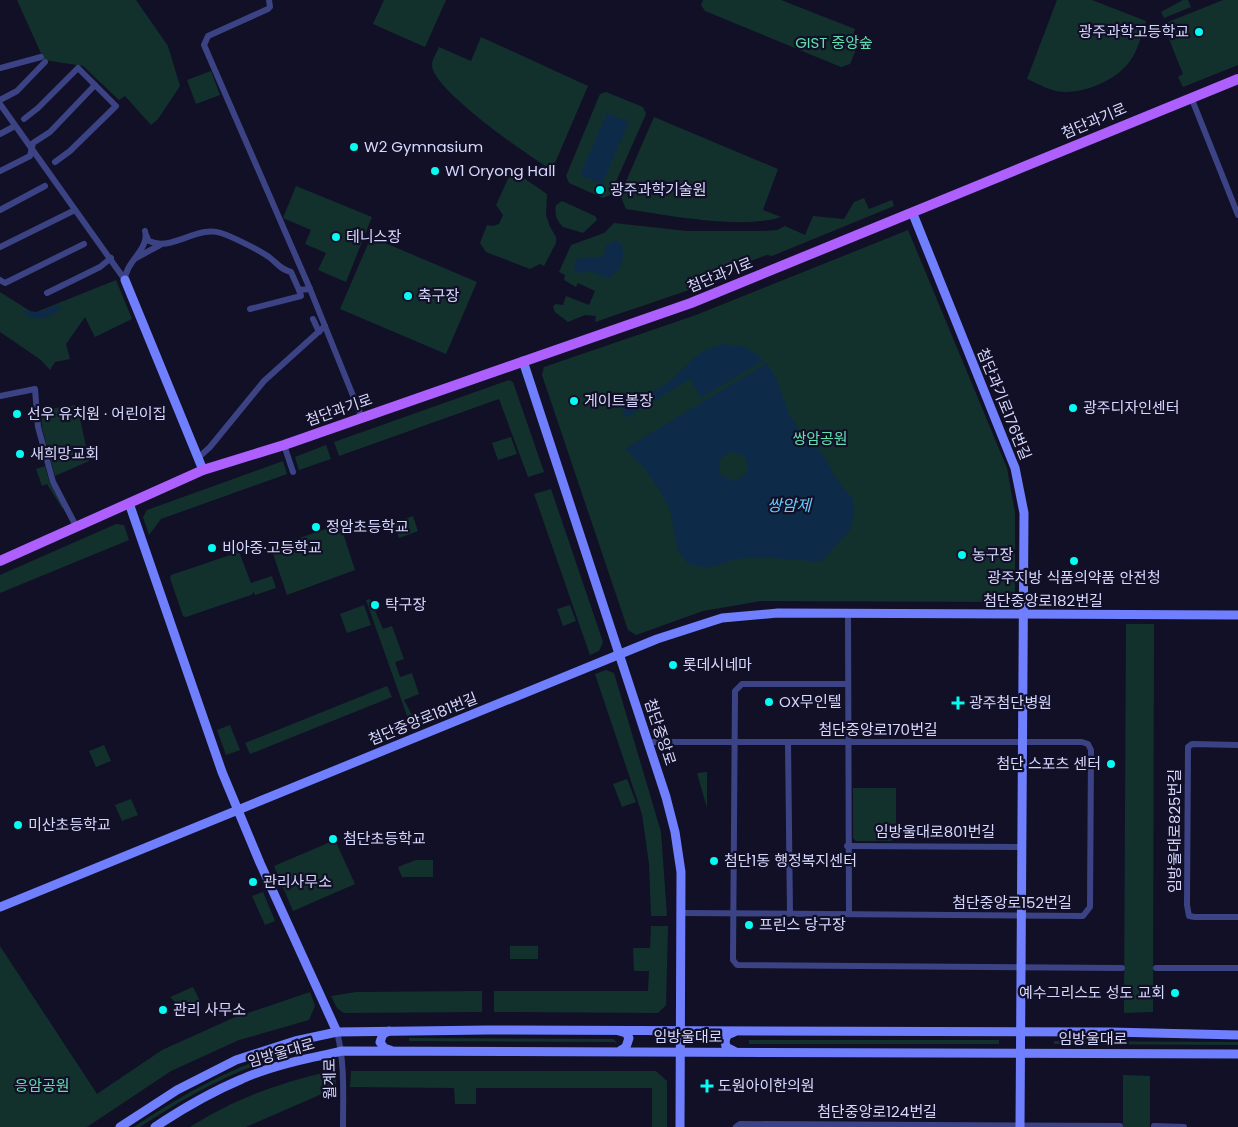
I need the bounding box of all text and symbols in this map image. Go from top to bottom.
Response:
place label: 광주과학고등학교 [1079,21,1189,42]
marker: 광주과학고등학교 [1193,26,1205,38]
park label: GIST 중앙숲 [795,32,873,53]
street label: 첨단과기로 [1058,97,1130,144]
place label: W2 Gymnasium [364,136,483,157]
marker: W2 Gymnasium [348,141,360,153]
place label: W1 Oryong Hall [445,160,556,181]
marker: W1 Oryong Hall [429,165,441,177]
place label: 광주과학기술원 [610,179,707,200]
marker: 광주과학기술원 [594,184,606,196]
place label: 테니스장 [346,226,401,247]
marker: 테니스장 [330,231,342,243]
street label: 첨단과기로 [684,252,756,297]
place label: 축구장 [418,285,460,306]
marker: 축구장 [402,290,414,302]
street label: 첨단과기로176번길 [972,345,1037,463]
street label: 첨단과기로 [303,388,375,431]
place label: 게이트볼장 [584,390,653,411]
marker: 게이트볼장 [568,395,580,407]
place label: 광주디자인센터 [1083,397,1180,418]
marker: 광주디자인센터 [1067,402,1079,414]
place label: 선우 유치원 · 어린이집 [27,403,166,424]
marker: 선우 유치원 · 어린이집 [11,408,23,420]
park label: 쌍암공원 [792,428,848,449]
place label: 새희망교회 [30,443,99,464]
marker: 새희망교회 [14,448,26,460]
water label: 쌍암제 [767,494,813,517]
place label: 정암초등학교 [326,516,409,537]
marker: 정암초등학교 [310,521,322,533]
place label: 비아중·고등학교 [222,537,322,558]
marker: 비아중·고등학교 [206,542,218,554]
place label: 농구장 [972,544,1014,565]
marker: 농구장 [956,549,968,561]
marker: 광주지방 식품의약품 안전청 [1068,555,1080,567]
place label: 광주지방 식품의약품 안전청 [987,567,1161,588]
street label: 첨단중앙로182번길 [983,590,1103,611]
place label: 탁구장 [385,594,427,615]
marker: 탁구장 [369,599,381,611]
place label: 롯데시네마 [683,654,752,675]
marker: 롯데시네마 [667,659,679,671]
street label: 첨단중앙로181번길 [365,687,480,750]
place label: OX무인텔 [779,691,842,712]
place label: 광주첨단병원 [969,692,1052,713]
street label: 첨단중앙로 [640,696,681,768]
marker: OX무인텔 [763,696,775,708]
marker: 광주첨단병원 [951,696,965,710]
street label: 첨단중앙로170번길 [818,719,938,740]
place label: 첨단 스포츠 센터 [996,753,1101,774]
marker: 첨단 스포츠 센터 [1105,758,1117,770]
street label: 임방울대로825번길 [1164,769,1185,893]
place label: 미산초등학교 [28,814,111,835]
marker: 미산초등학교 [12,819,24,831]
street label: 임방울대로801번길 [875,821,995,842]
place label: 첨단초등학교 [343,828,426,849]
marker: 첨단초등학교 [327,833,339,845]
place label: 첨단1동 행정복지센터 [724,850,857,871]
marker: 첨단1동 행정복지센터 [708,855,720,867]
place label: 관리사무소 [263,871,332,892]
marker: 관리사무소 [247,876,259,888]
street label: 첨단중앙로152번길 [952,892,1072,913]
place label: 프린스 당구장 [759,914,846,935]
marker: 프린스 당구장 [743,919,755,931]
place label: 예수그리스도 성도 교회 [1019,982,1165,1003]
marker: 예수그리스도 성도 교회 [1169,987,1181,999]
place label: 관리 사무소 [173,999,246,1020]
marker: 관리 사무소 [157,1004,169,1016]
street label: 임방울대로 [653,1026,723,1047]
street label: 임방울대로 [1058,1028,1128,1049]
street label: 임방울대로 [245,1033,317,1072]
street label: 월계로 [319,1058,340,1100]
park label: 응암공원 [14,1075,70,1096]
place label: 도원아이한의원 [718,1075,815,1096]
marker: 도원아이한의원 [700,1079,714,1093]
street label: 첨단중앙로124번길 [817,1101,937,1122]

